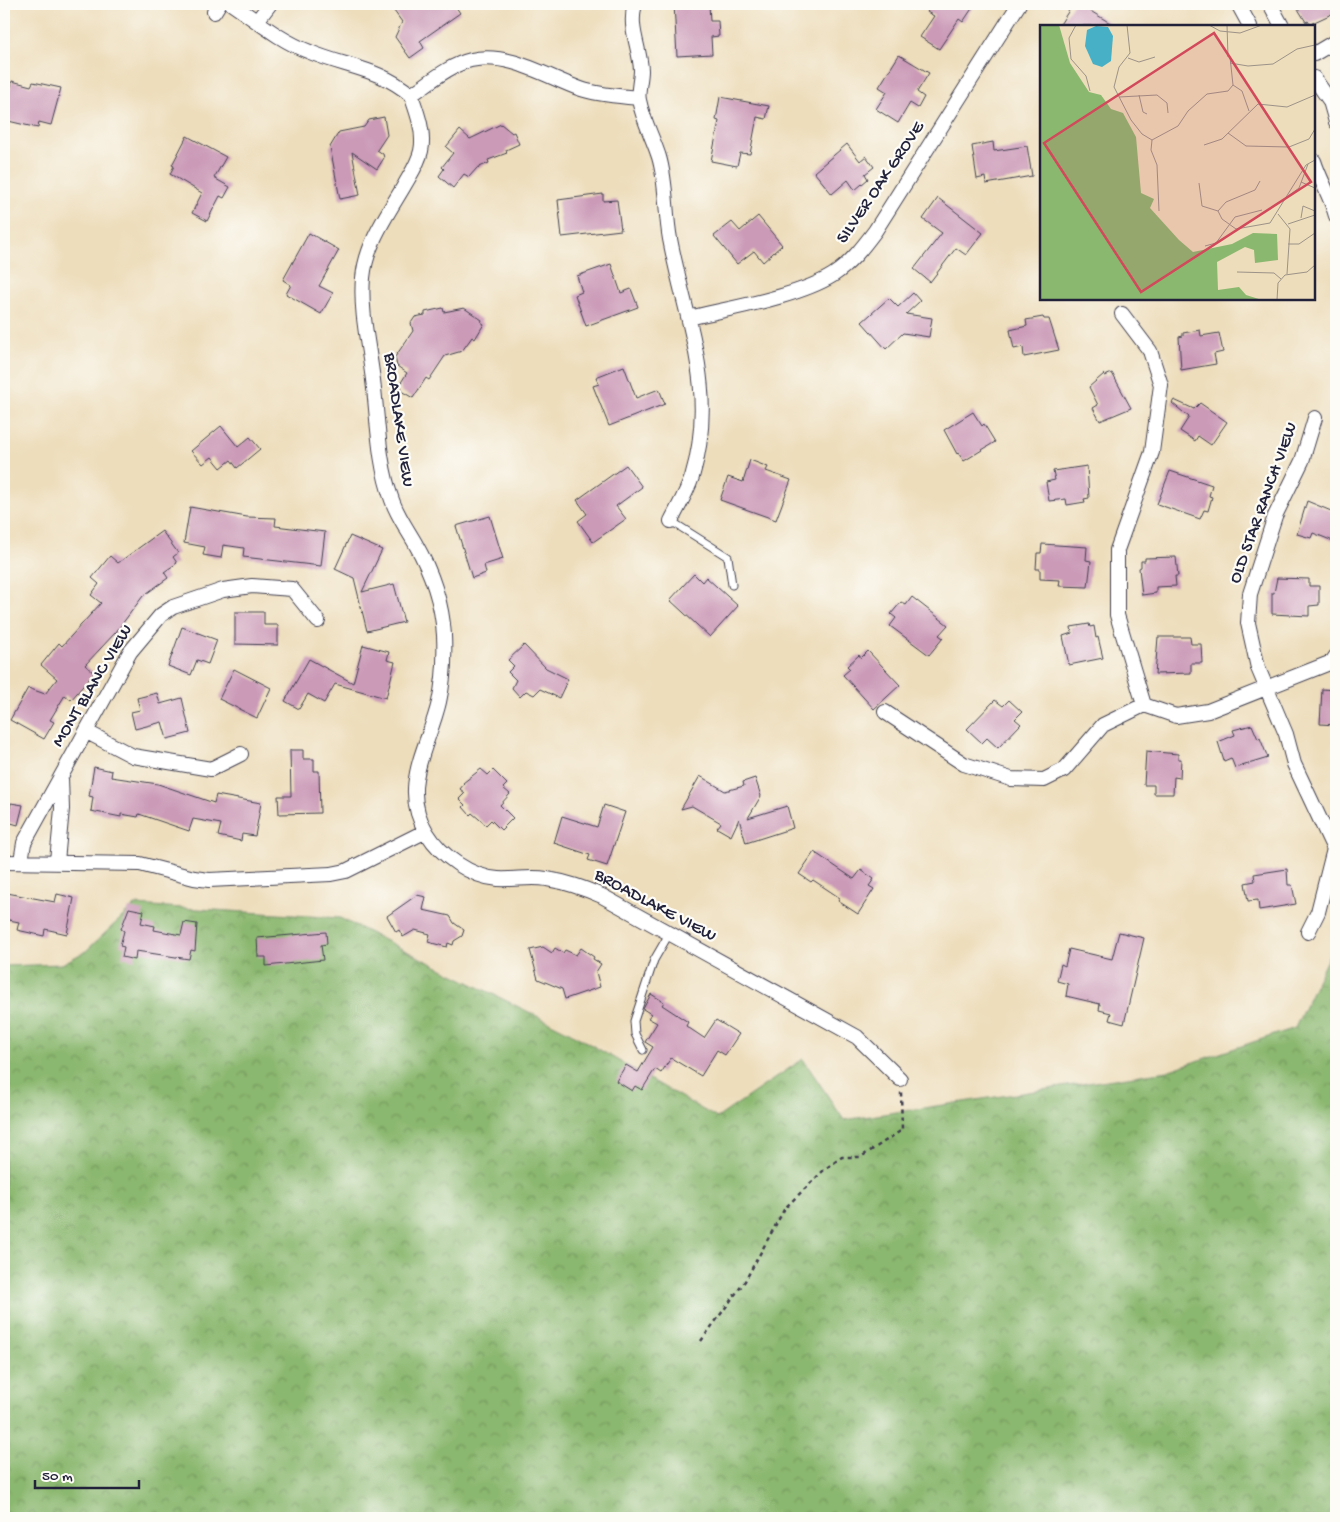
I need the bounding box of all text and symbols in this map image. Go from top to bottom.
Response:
inset map [1040,25,1315,300]
street label: SILVER OAK GROVE [832,117,930,248]
street label: BROADLAKE VIEW [378,351,418,488]
street label: OLD STAR RANCH VIEW [1225,420,1303,586]
street label: MONT BLANC VIEW [48,621,138,751]
street label: BROADLAKE VIEW [589,865,720,947]
scale bar [35,1457,139,1489]
text: 50 m [42,1468,73,1486]

